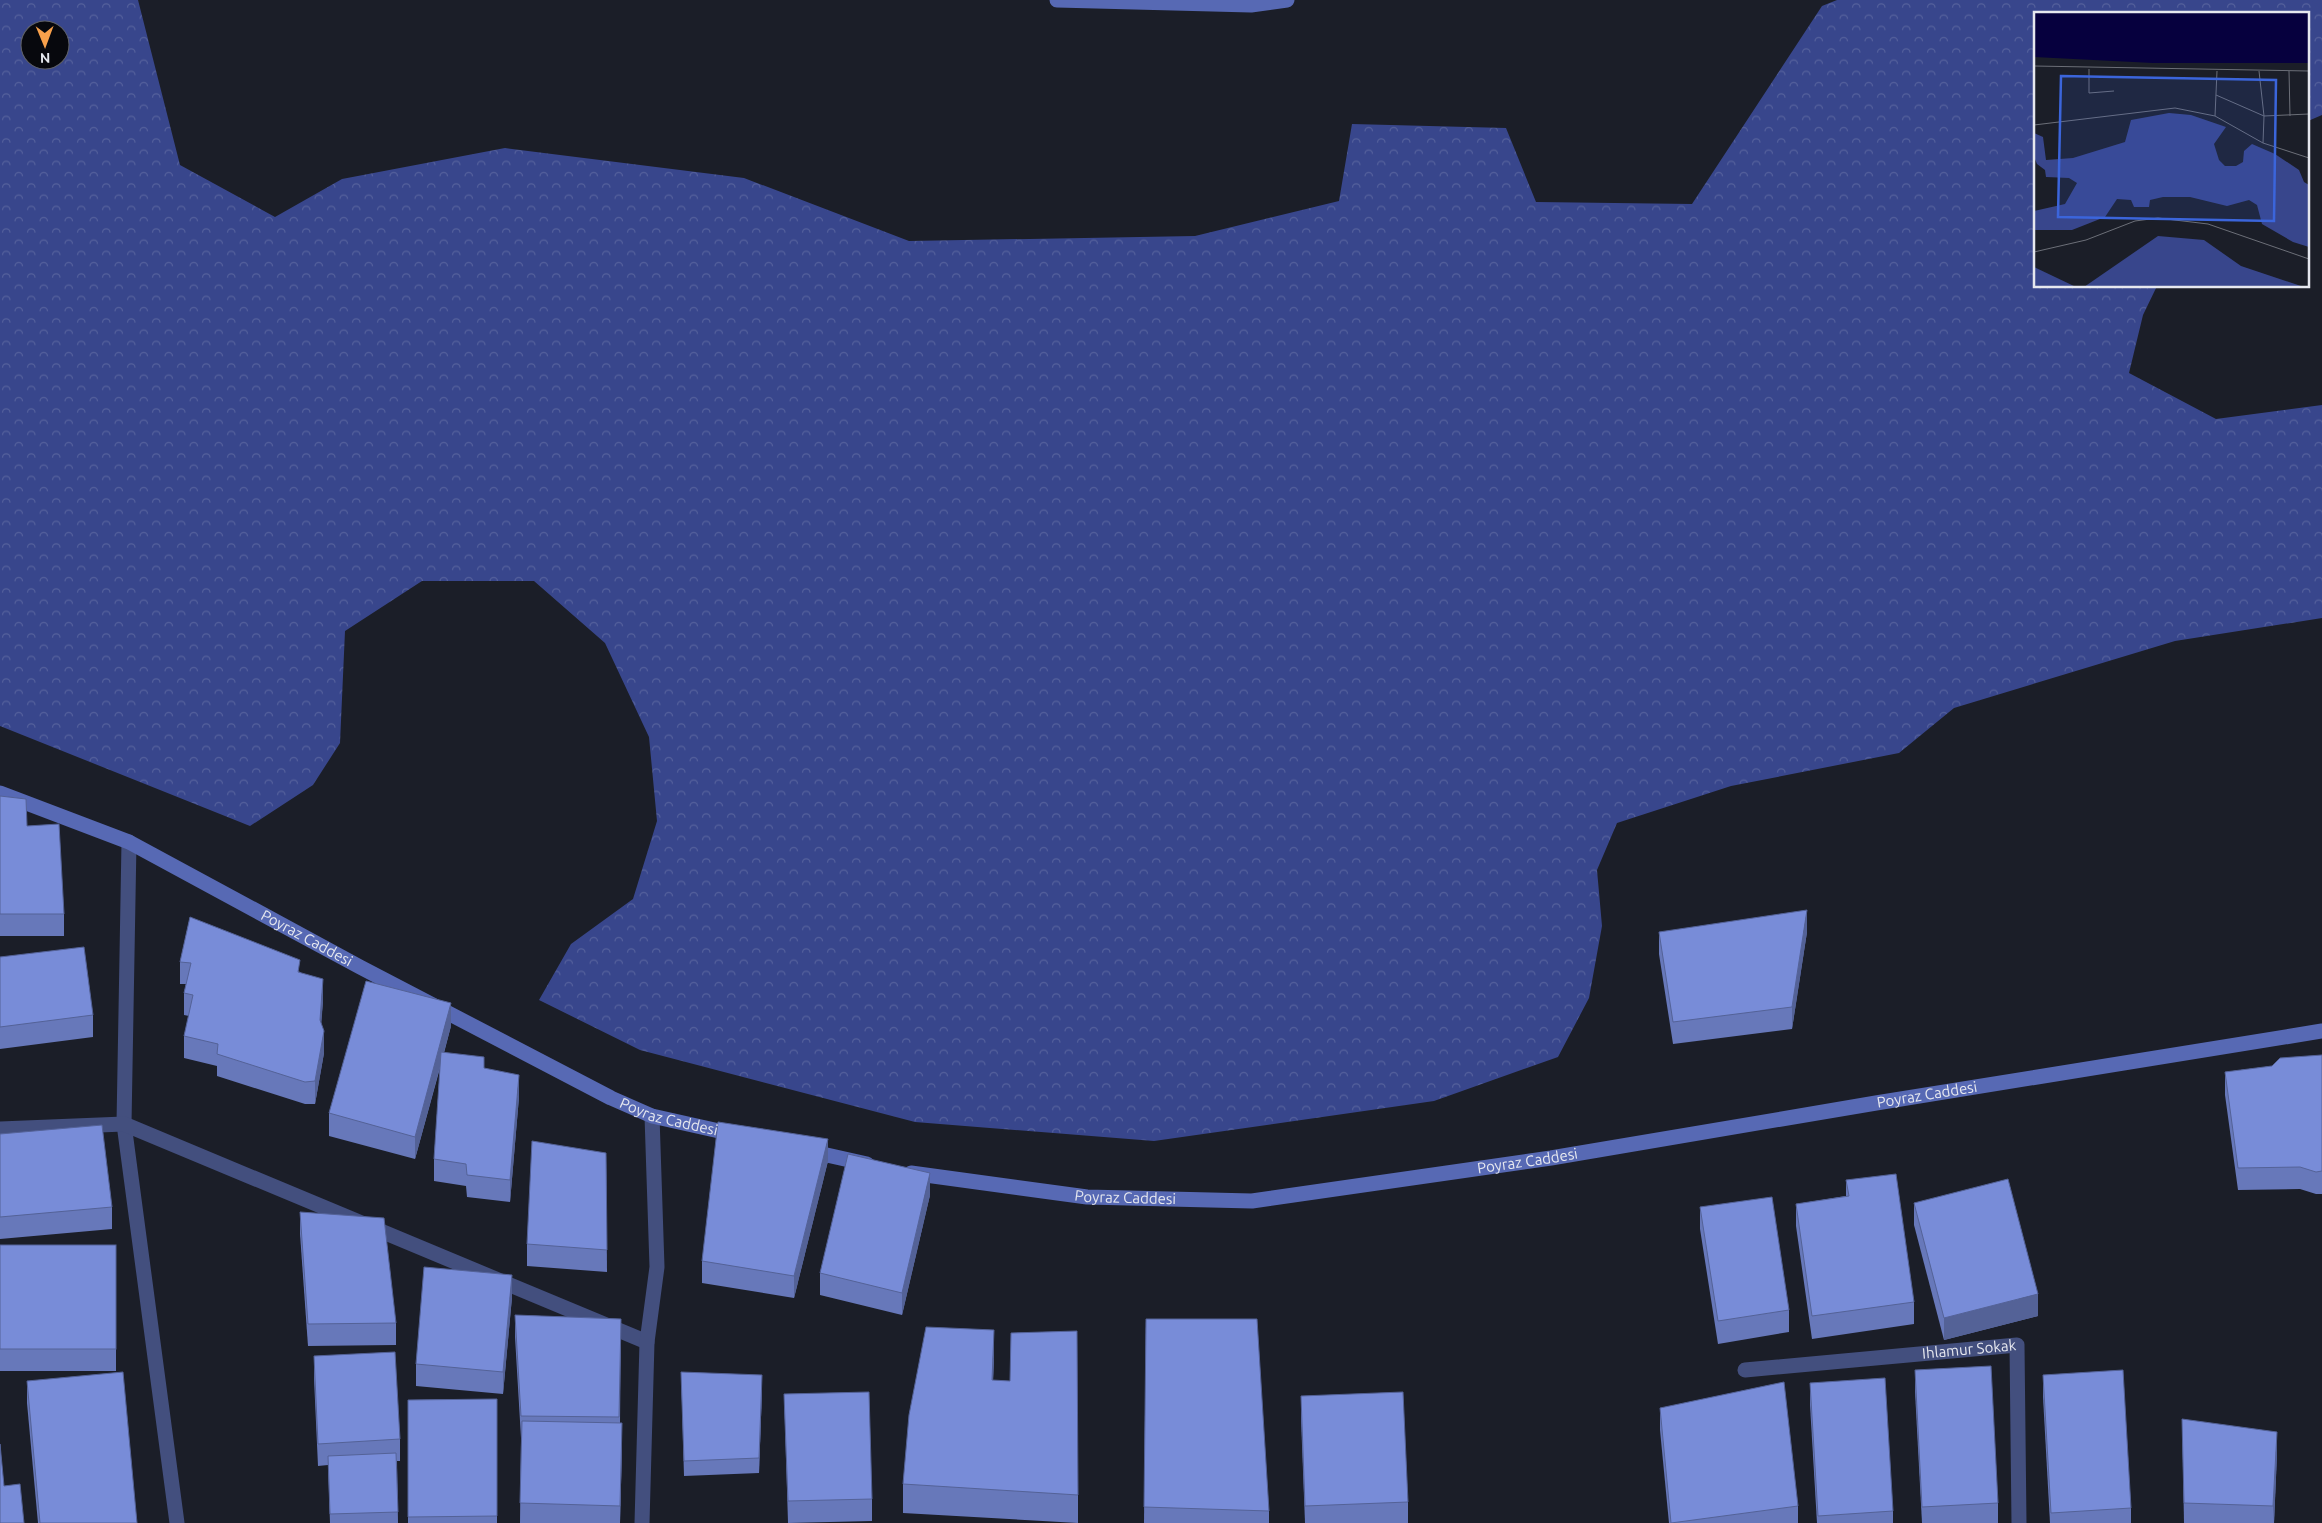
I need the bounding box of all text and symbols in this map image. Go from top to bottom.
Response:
inset map [2034,12,2310,288]
north arrow [20,20,70,70]
text: N [40,50,51,66]
street label: Poyraz Caddesi [258,906,356,969]
street label: Poyraz Caddesi [1875,1078,1978,1111]
street label: Poyraz Caddesi [617,1094,720,1138]
street label: Poyraz Caddesi [1476,1145,1579,1177]
street label: Poyraz Caddesi [1074,1186,1176,1207]
street label: Ihlamur Sokak [1921,1336,2017,1362]

